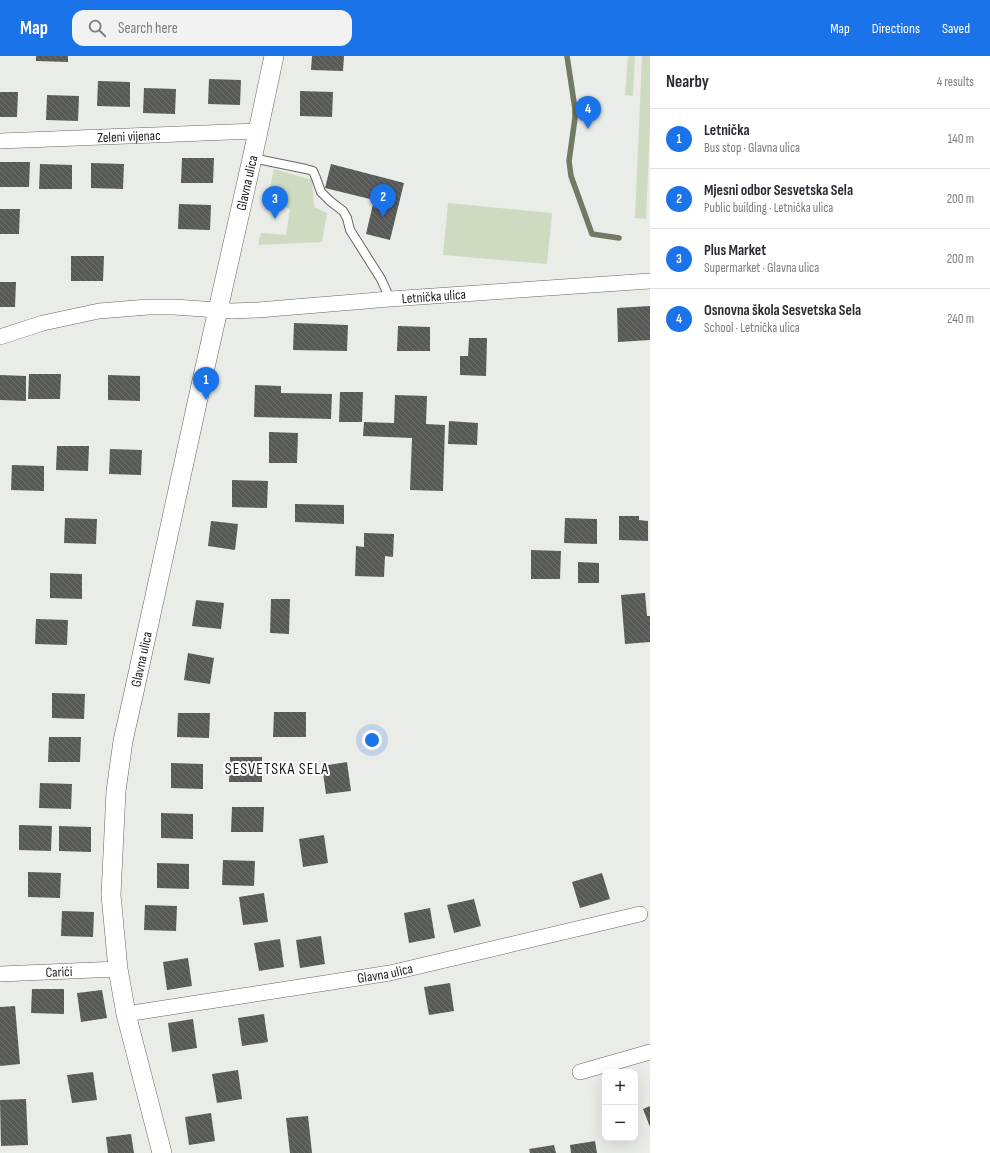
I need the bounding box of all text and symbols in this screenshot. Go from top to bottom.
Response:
search box [72,10,352,46]
text: Map [20,17,48,40]
icon: search [86,17,108,39]
text: Search here [118,19,178,38]
text: Map [830,20,850,37]
text: Directions [872,20,920,37]
text: Saved [942,20,970,37]
text: Nearby [666,72,709,92]
text: 4 results [937,74,974,90]
pin: 4 [575,96,601,129]
text: Letnička [704,121,750,140]
street label: Zeleni vijenac [97,127,161,146]
text: 1 [676,131,682,147]
text: 140 m [948,131,974,147]
text: Bus stop · Glavna ulica [704,140,800,156]
street label: Glavna ulica [233,154,262,212]
text: Mjesni odbor Sesvetska Sela [704,181,853,200]
pin: 2 [370,184,396,217]
pin: 3 [262,186,288,219]
text: 2 [676,191,682,207]
text: 200 m [947,191,974,207]
text: Public building · Letnička ulica [704,200,833,216]
text: Plus Market [704,241,766,260]
text: 3 [676,251,682,267]
text: 200 m [947,251,974,267]
text: Supermarket · Glavna ulica [704,260,819,276]
street label: Letnička ulica [401,286,466,307]
text: Osnovna škola Sesvetska Sela [704,301,861,320]
text: 4 [676,311,682,327]
text: 240 m [947,311,974,327]
text: School · Letnička ulica [704,320,800,336]
pin: 1 [193,367,219,400]
street label: Glavna ulica [127,630,156,689]
your location [362,730,382,750]
district label: SESVETSKA SELA [225,760,329,779]
street label: Glavna ulica [356,960,414,987]
street label: Carići [45,963,73,981]
map controls [602,1069,638,1141]
button: + [602,1069,638,1105]
button: − [602,1105,638,1141]

